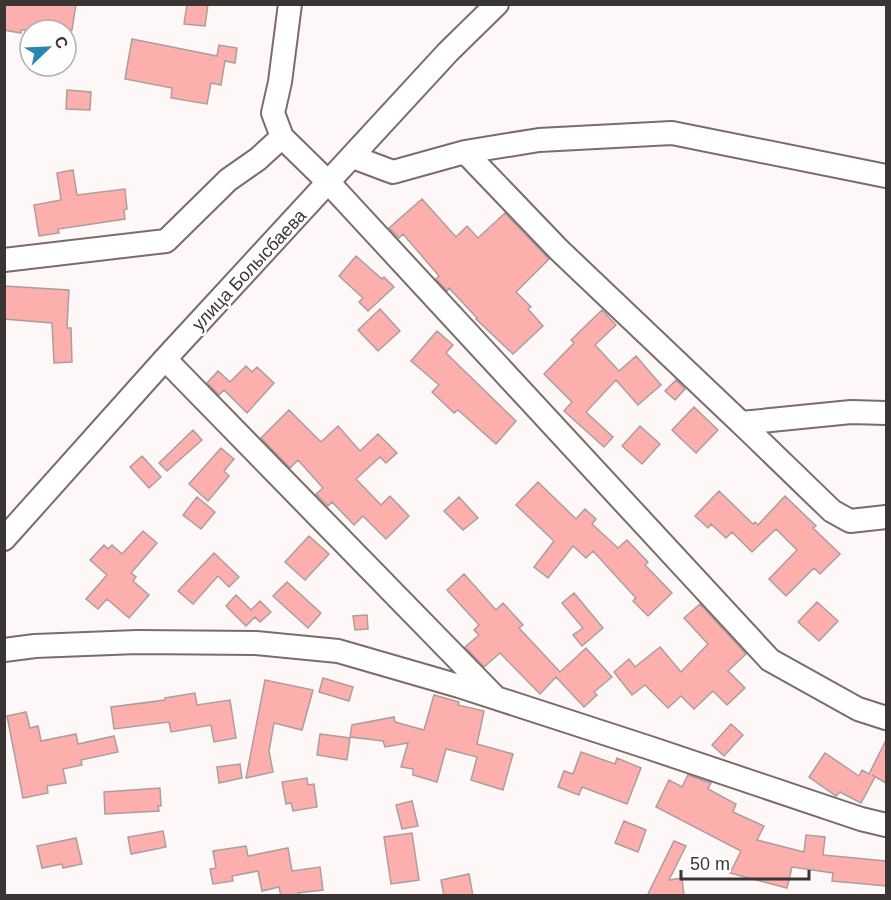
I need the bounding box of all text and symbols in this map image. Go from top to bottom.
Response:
north arrow [18,18,78,78]
text: С [51,34,72,51]
street label: улица Болысбаева [188,205,311,334]
scale bar [681,843,808,881]
text: 50 m [690,854,730,874]

